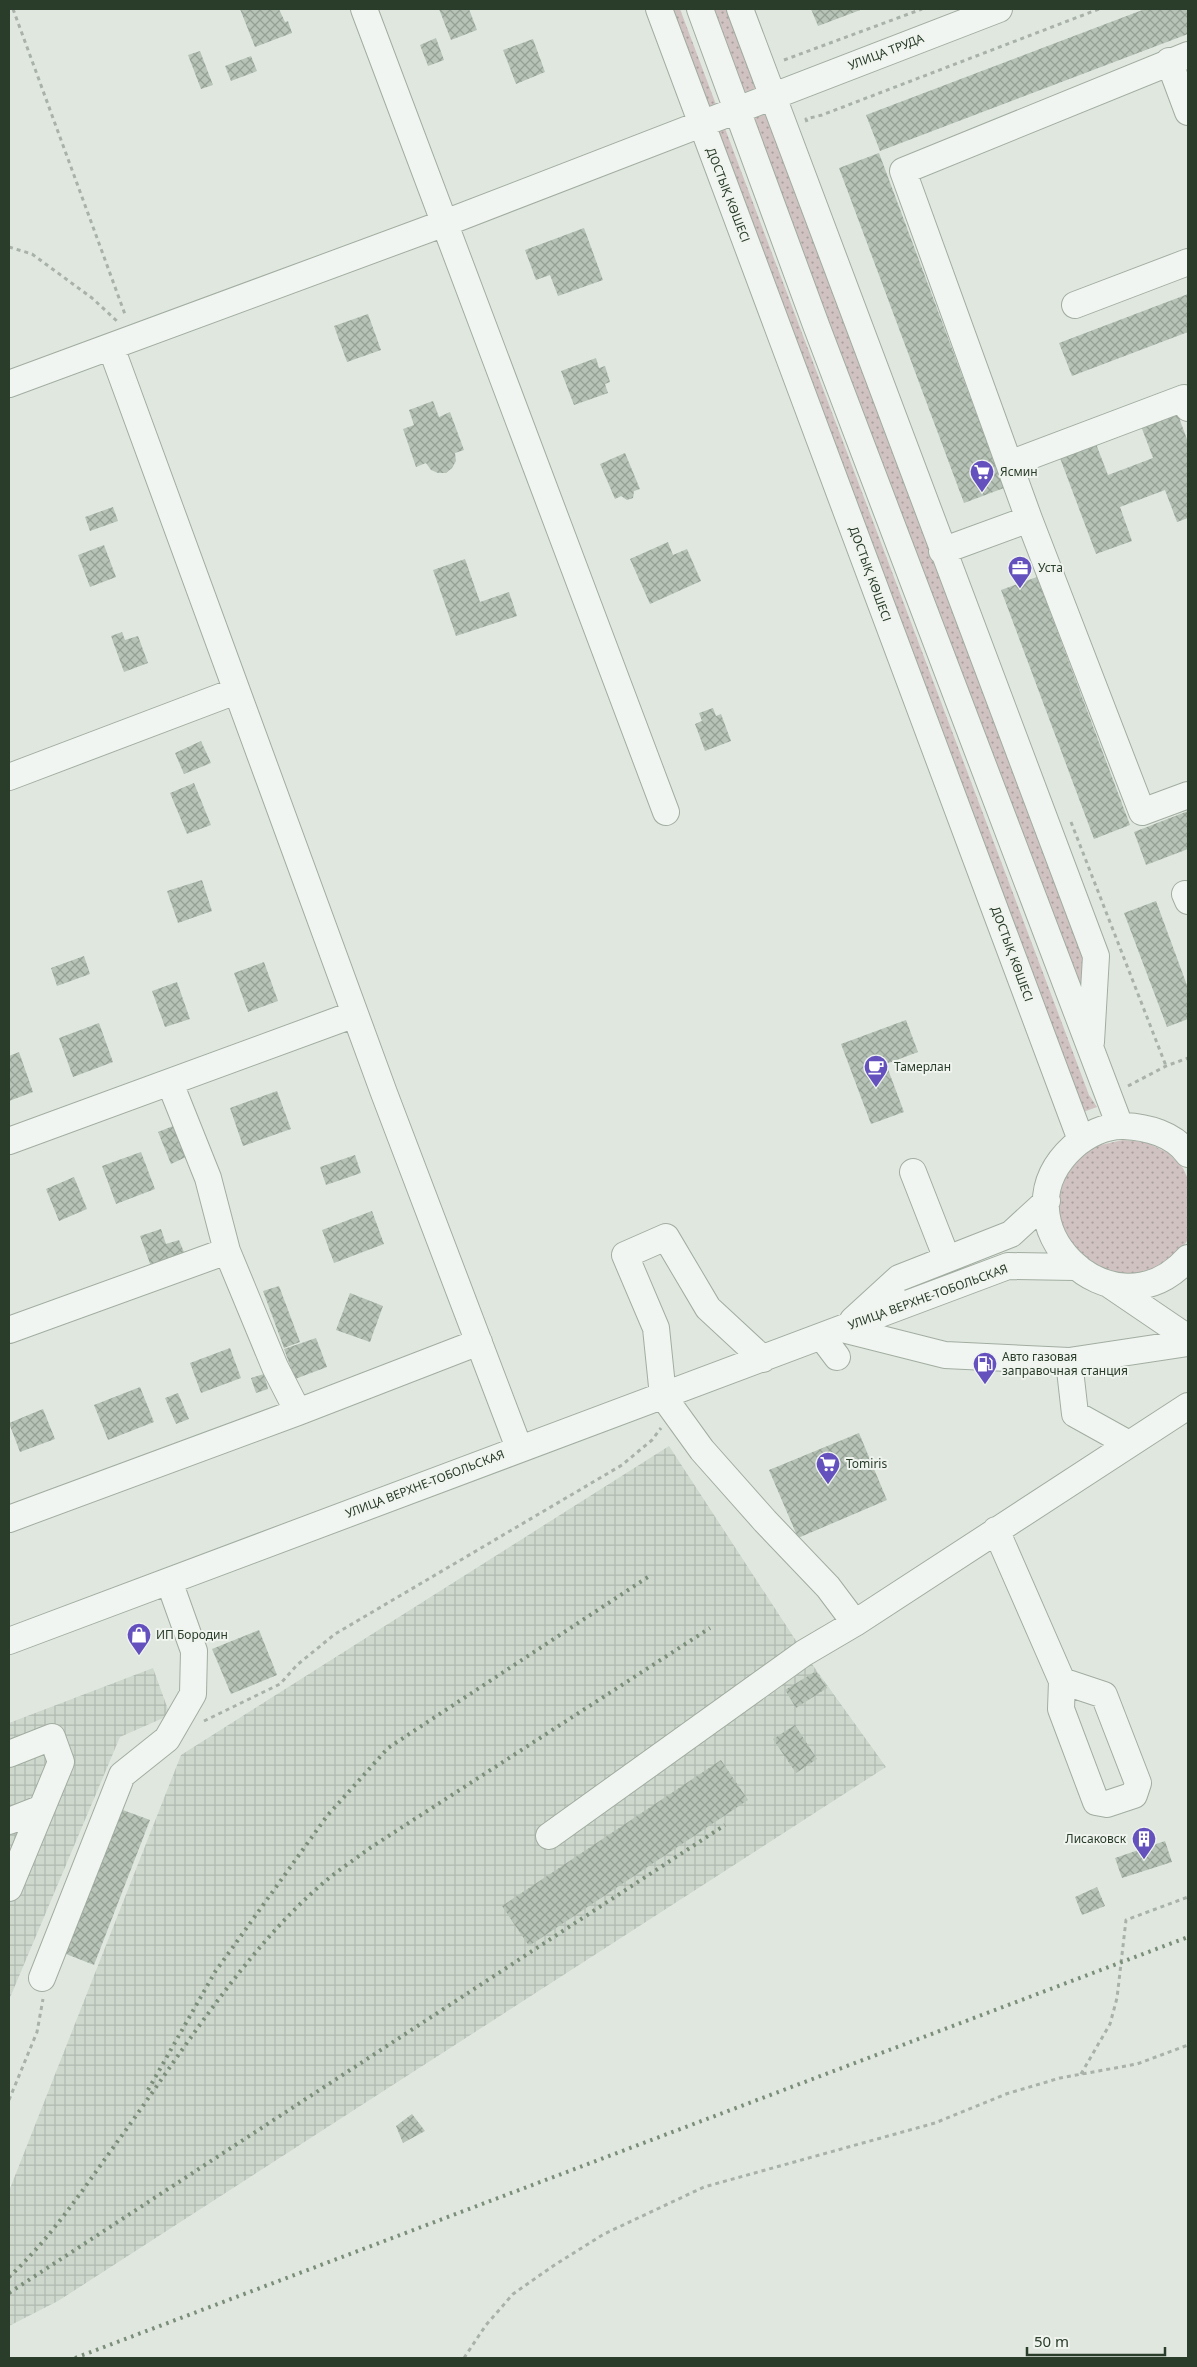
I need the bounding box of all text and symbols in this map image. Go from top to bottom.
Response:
street label: УЛИЦА ТРУДА [846,29,926,74]
street label: ДОСТЫҚ КӨШЕСІ [703,145,754,245]
supermarket icon: Ясмин [969,459,995,493]
place label: Ясмин [1000,463,1038,480]
street label: ДОСТЫҚ КӨШЕСІ [845,524,896,624]
office icon: Уста [1007,555,1033,589]
place label: Уста [1038,559,1063,576]
street label: ДОСТЫҚ КӨШЕСІ [987,904,1038,1004]
cafe icon: Тамерлан [863,1054,889,1088]
place label: Тамерлан [894,1058,951,1075]
street label: УЛИЦА ВЕРХНЕ-ТОБОЛЬСКАЯ [845,1260,1010,1333]
place label: Авто газовая заправочная станция [1002,1348,1128,1379]
fuel station icon: Авто газовая заправочная станция [972,1351,998,1385]
street label: УЛИЦА ВЕРХНЕ-ТОБОЛЬСКАЯ [343,1445,507,1522]
supermarket icon: Tomiris [815,1451,841,1485]
place label: Tomiris [846,1455,887,1472]
shop icon: ИП Бородин [126,1622,152,1656]
place label: ИП Бородин [156,1626,228,1643]
building icon: Лисаковск [1131,1826,1157,1860]
place label: Лисаковск [1065,1830,1127,1847]
scale bar [1027,2324,1164,2356]
text: 50 m [1034,2331,1069,2351]

